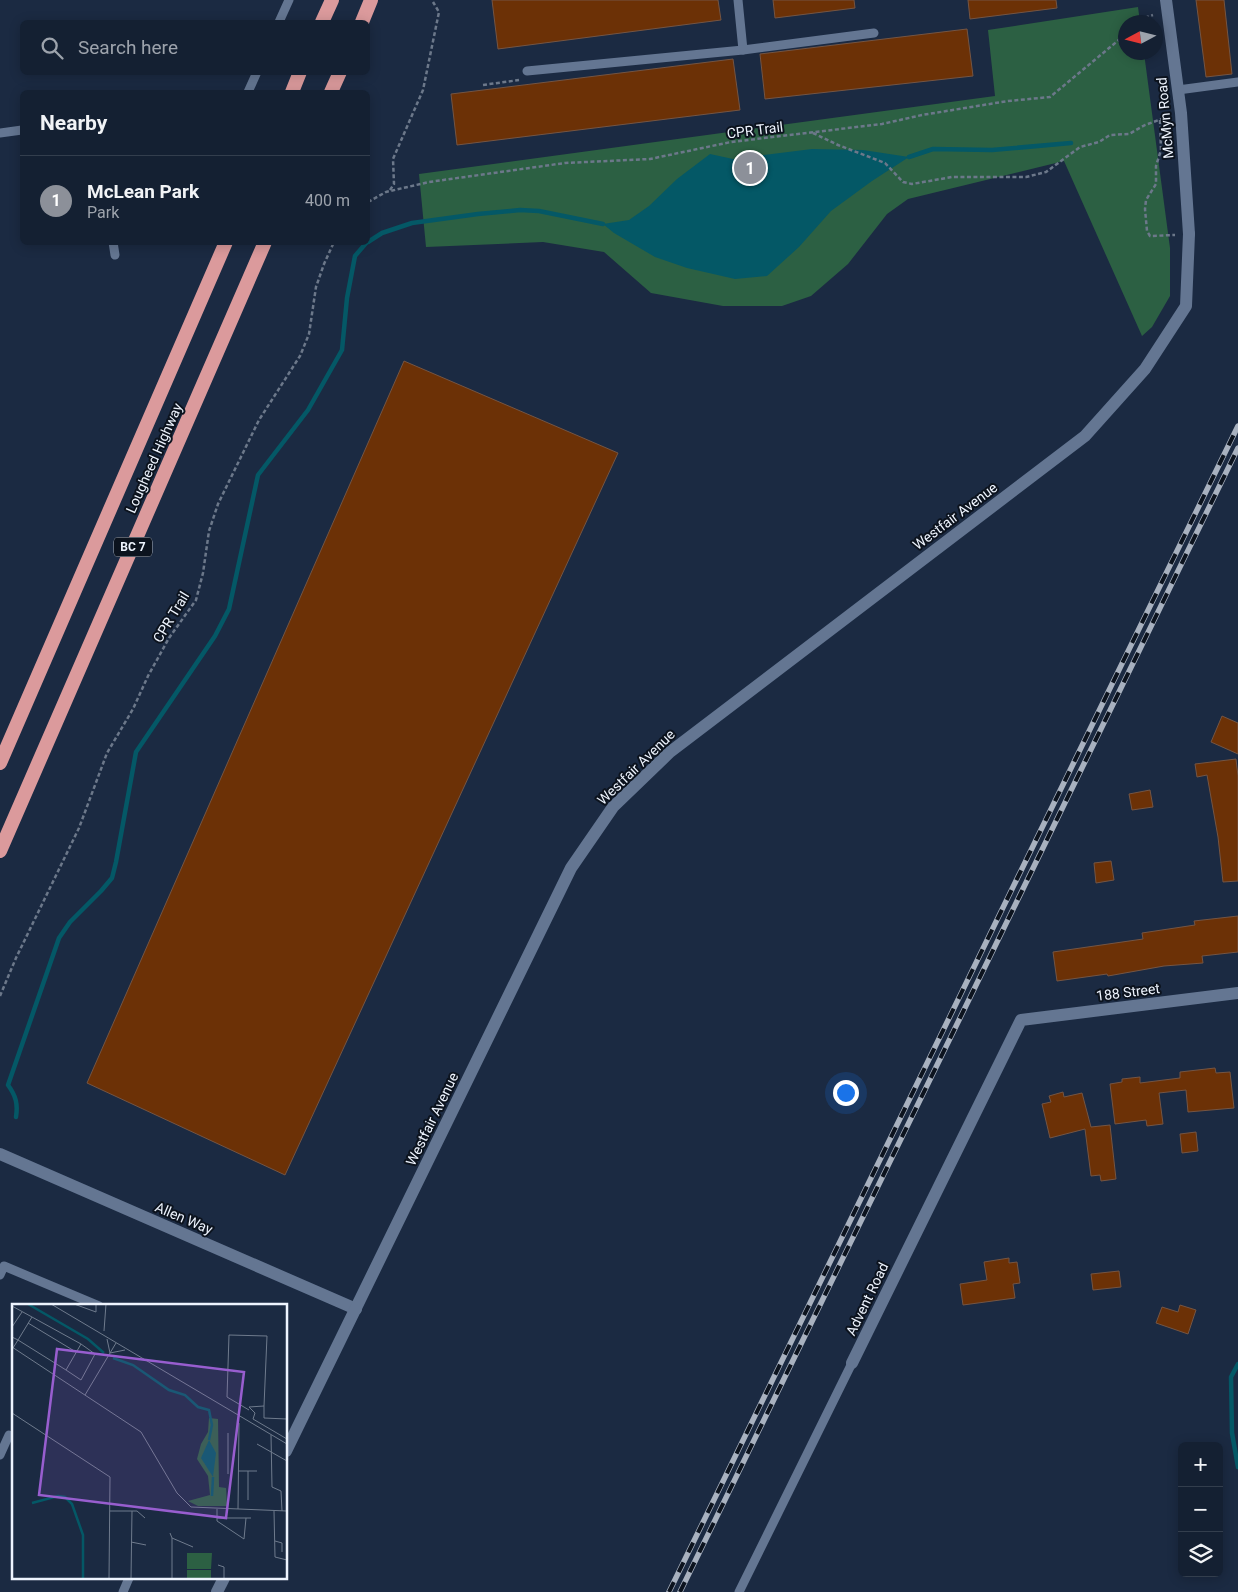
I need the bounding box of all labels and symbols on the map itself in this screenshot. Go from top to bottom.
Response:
north arrow [1118,15,1163,60]
street label: McMyn Road [1153,77,1177,159]
street label: CPR Trail [726,119,784,141]
pin: 1 [734,149,766,187]
street label: Lougheed Highway [123,400,186,515]
street label: Westfair Avenue [910,479,1000,553]
road number: BC 7 [114,538,152,556]
street label: CPR Trail [150,589,192,645]
street label: Westfair Avenue [594,726,678,808]
street label: 188 Street [1095,980,1161,1004]
street label: Westfair Avenue [403,1070,461,1168]
your location [833,1080,859,1106]
street label: Allen Way [153,1199,215,1237]
street label: Advent Road [842,1260,892,1338]
inset map [12,1304,288,1580]

